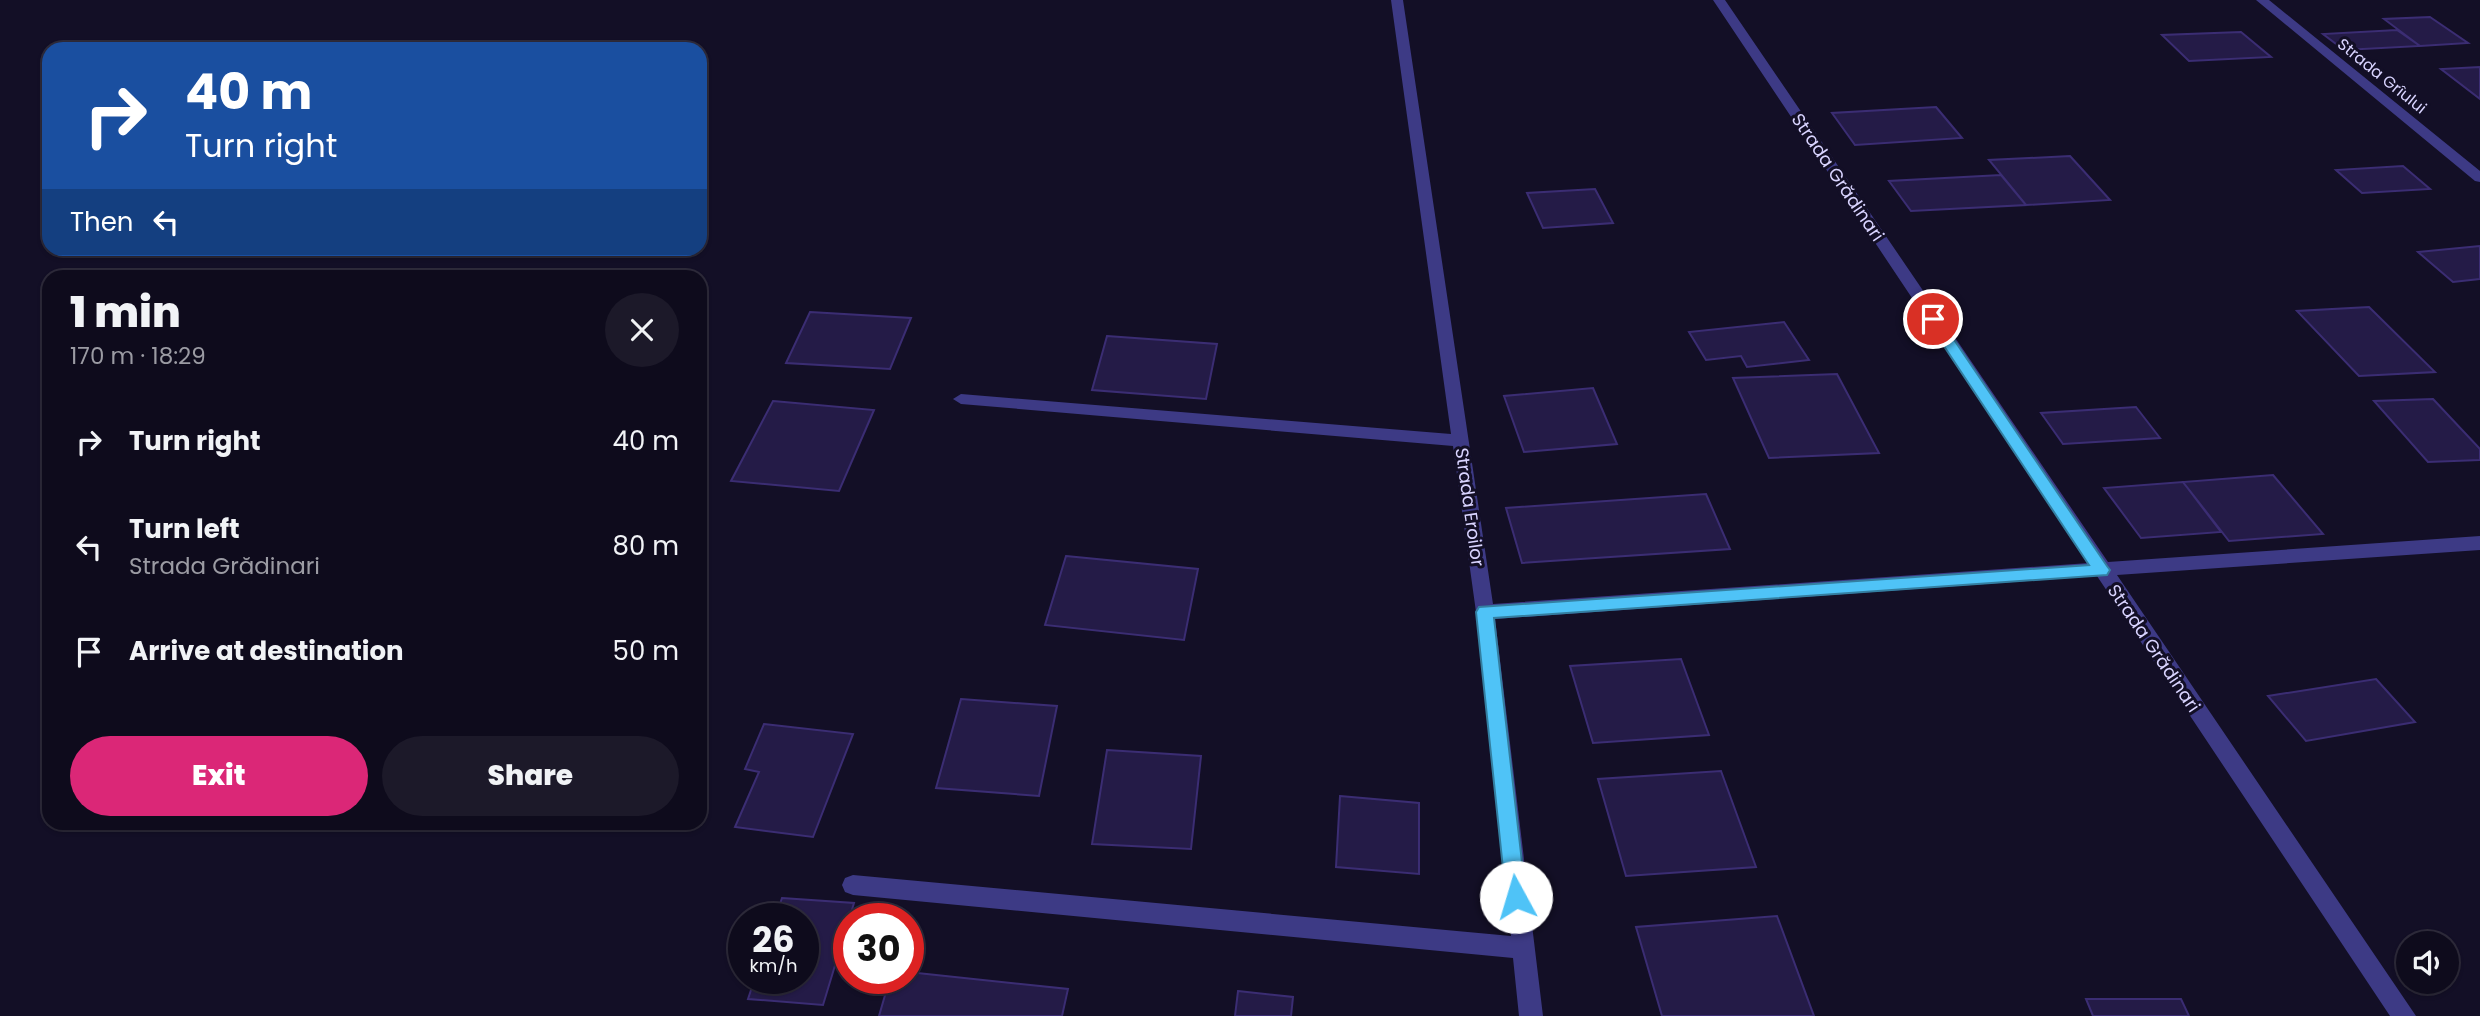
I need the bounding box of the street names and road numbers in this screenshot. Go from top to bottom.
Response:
street label: Strada Grîului [2333,33,2431,119]
street label: Strada Grădinari [1786,108,1890,246]
street label: Strada Eroilor [1449,446,1491,568]
street label: Strada Grădinari [2102,579,2206,717]

